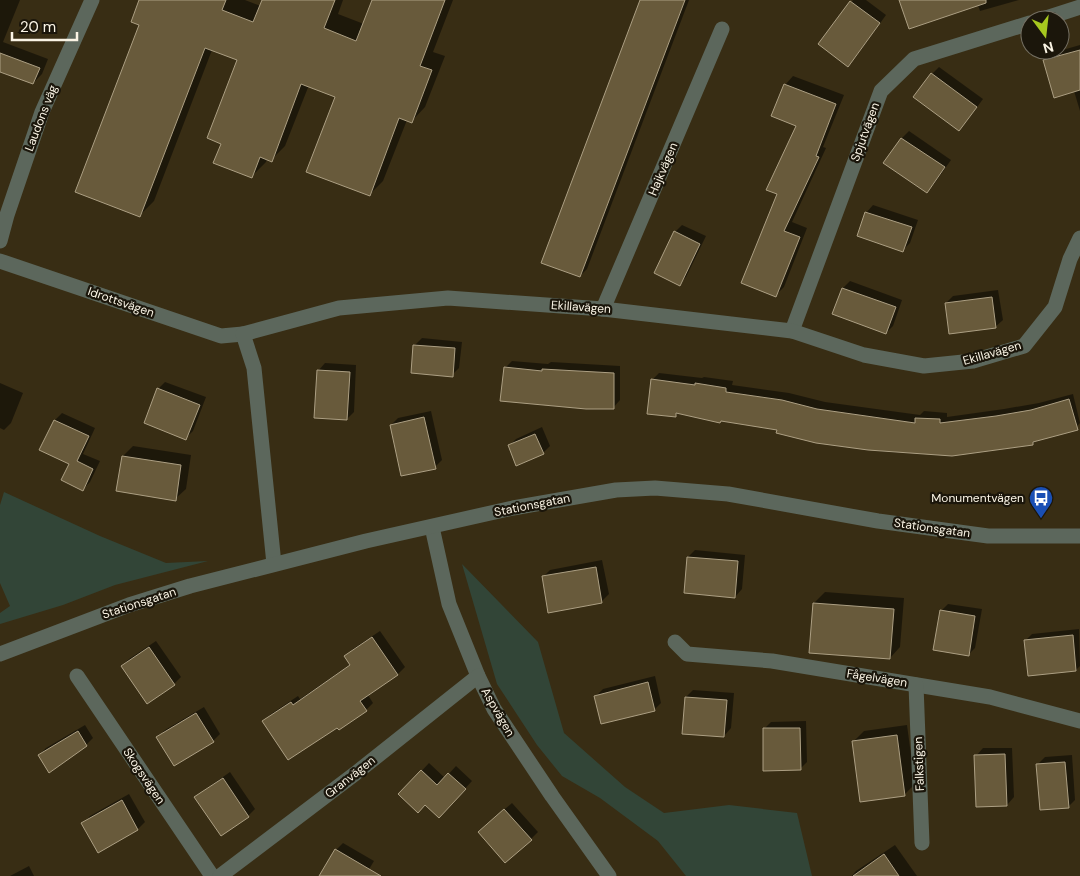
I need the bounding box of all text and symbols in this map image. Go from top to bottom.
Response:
scale bar [12,10,78,42]
north arrow [1020,10,1070,60]
text: 20 m [20,17,56,37]
text: N [1041,38,1056,58]
street label: Laudons väg [21,82,61,153]
street label: Spjutvägen [847,100,883,164]
street label: Hajkvägen [645,140,681,198]
street label: Idrottsvägen [86,283,156,321]
street label: Ekillavägen [550,297,612,317]
street label: Ekillavägen [961,337,1023,369]
bus stop icon: Monumentvägen [1028,485,1054,519]
street label: Stationsgatan [493,490,571,520]
place label: Monumentvägen [931,490,1024,506]
street label: Stationsgatan [893,515,971,541]
street label: Stationsgatan [100,583,178,622]
street label: Fågelvägen [846,665,909,691]
street label: Aspvägen [478,685,518,739]
street label: Falkstigen [910,736,928,791]
street label: Skogsvägen [119,745,169,807]
street label: Granvägen [322,752,378,802]

